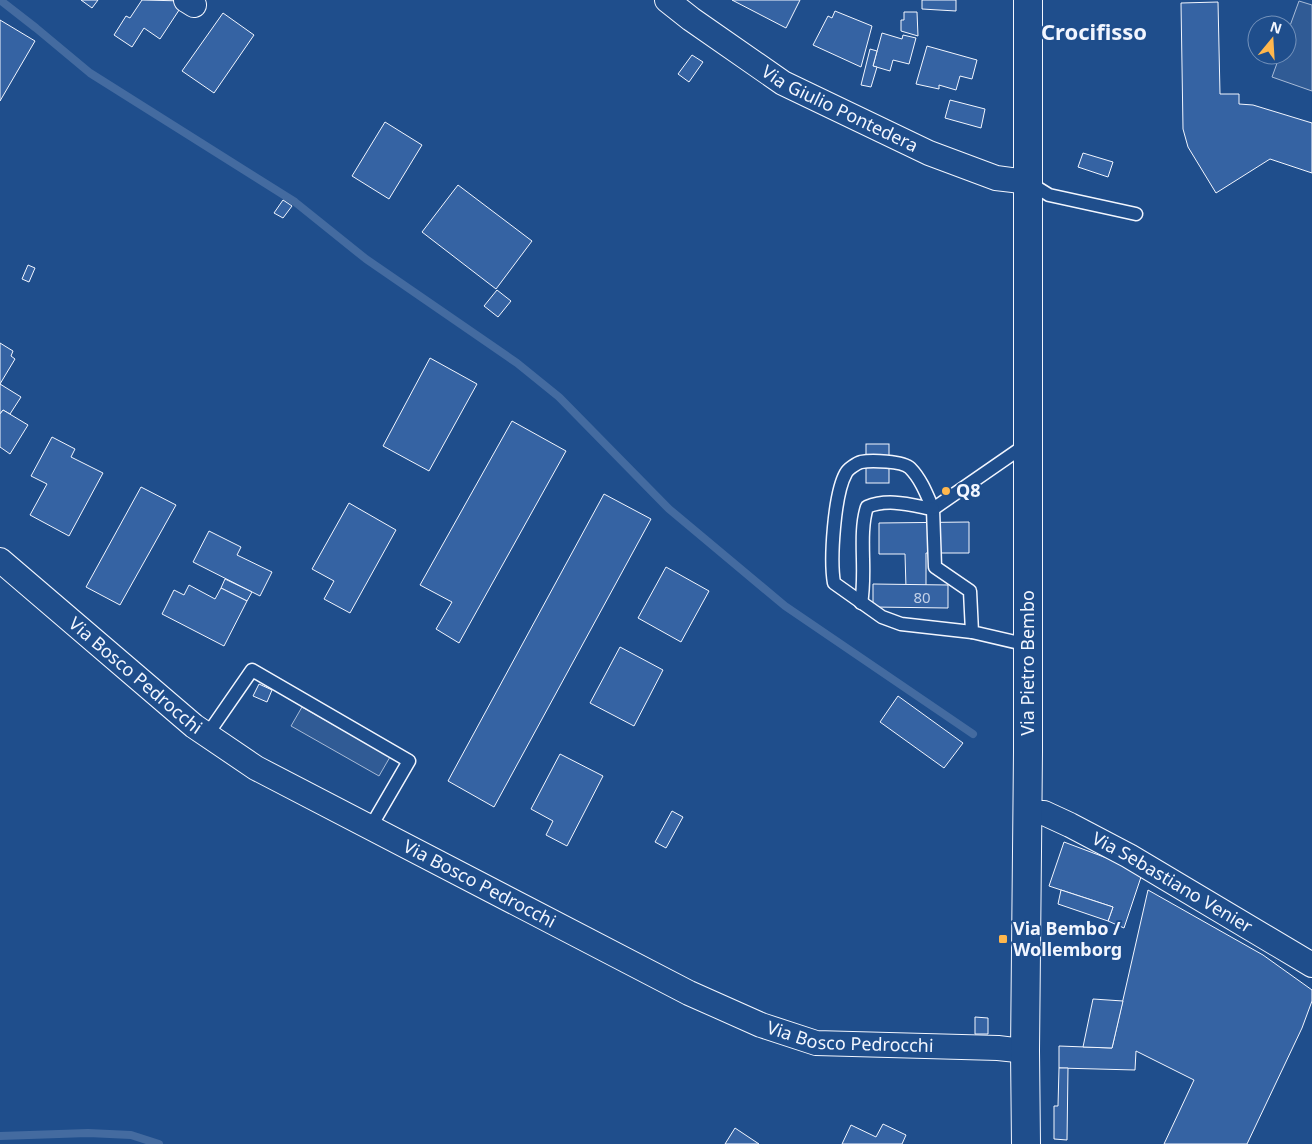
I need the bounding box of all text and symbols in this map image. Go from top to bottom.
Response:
north arrow [1247,15,1297,65]
district label: Crocifisso [1041,16,1147,46]
text: N [1268,16,1285,38]
street label: Via Giulio Pontedera [757,59,922,157]
place label: Q8 [956,478,981,502]
marker: Q8 [940,485,952,497]
house number: 80 [913,587,931,607]
street label: Via Pietro Bembo [1015,590,1039,736]
street label: Via Bosco Pedrocchi [64,611,207,739]
street label: Via Sebastiano Venier [1088,826,1258,938]
street label: Via Bosco Pedrocchi [399,834,560,933]
place label: Via Bembo / Wollemborg [1013,916,1122,961]
marker: Via Bembo / Wollemborg [997,933,1009,945]
street label: Via Bosco Pedrocchi [764,1015,934,1057]

